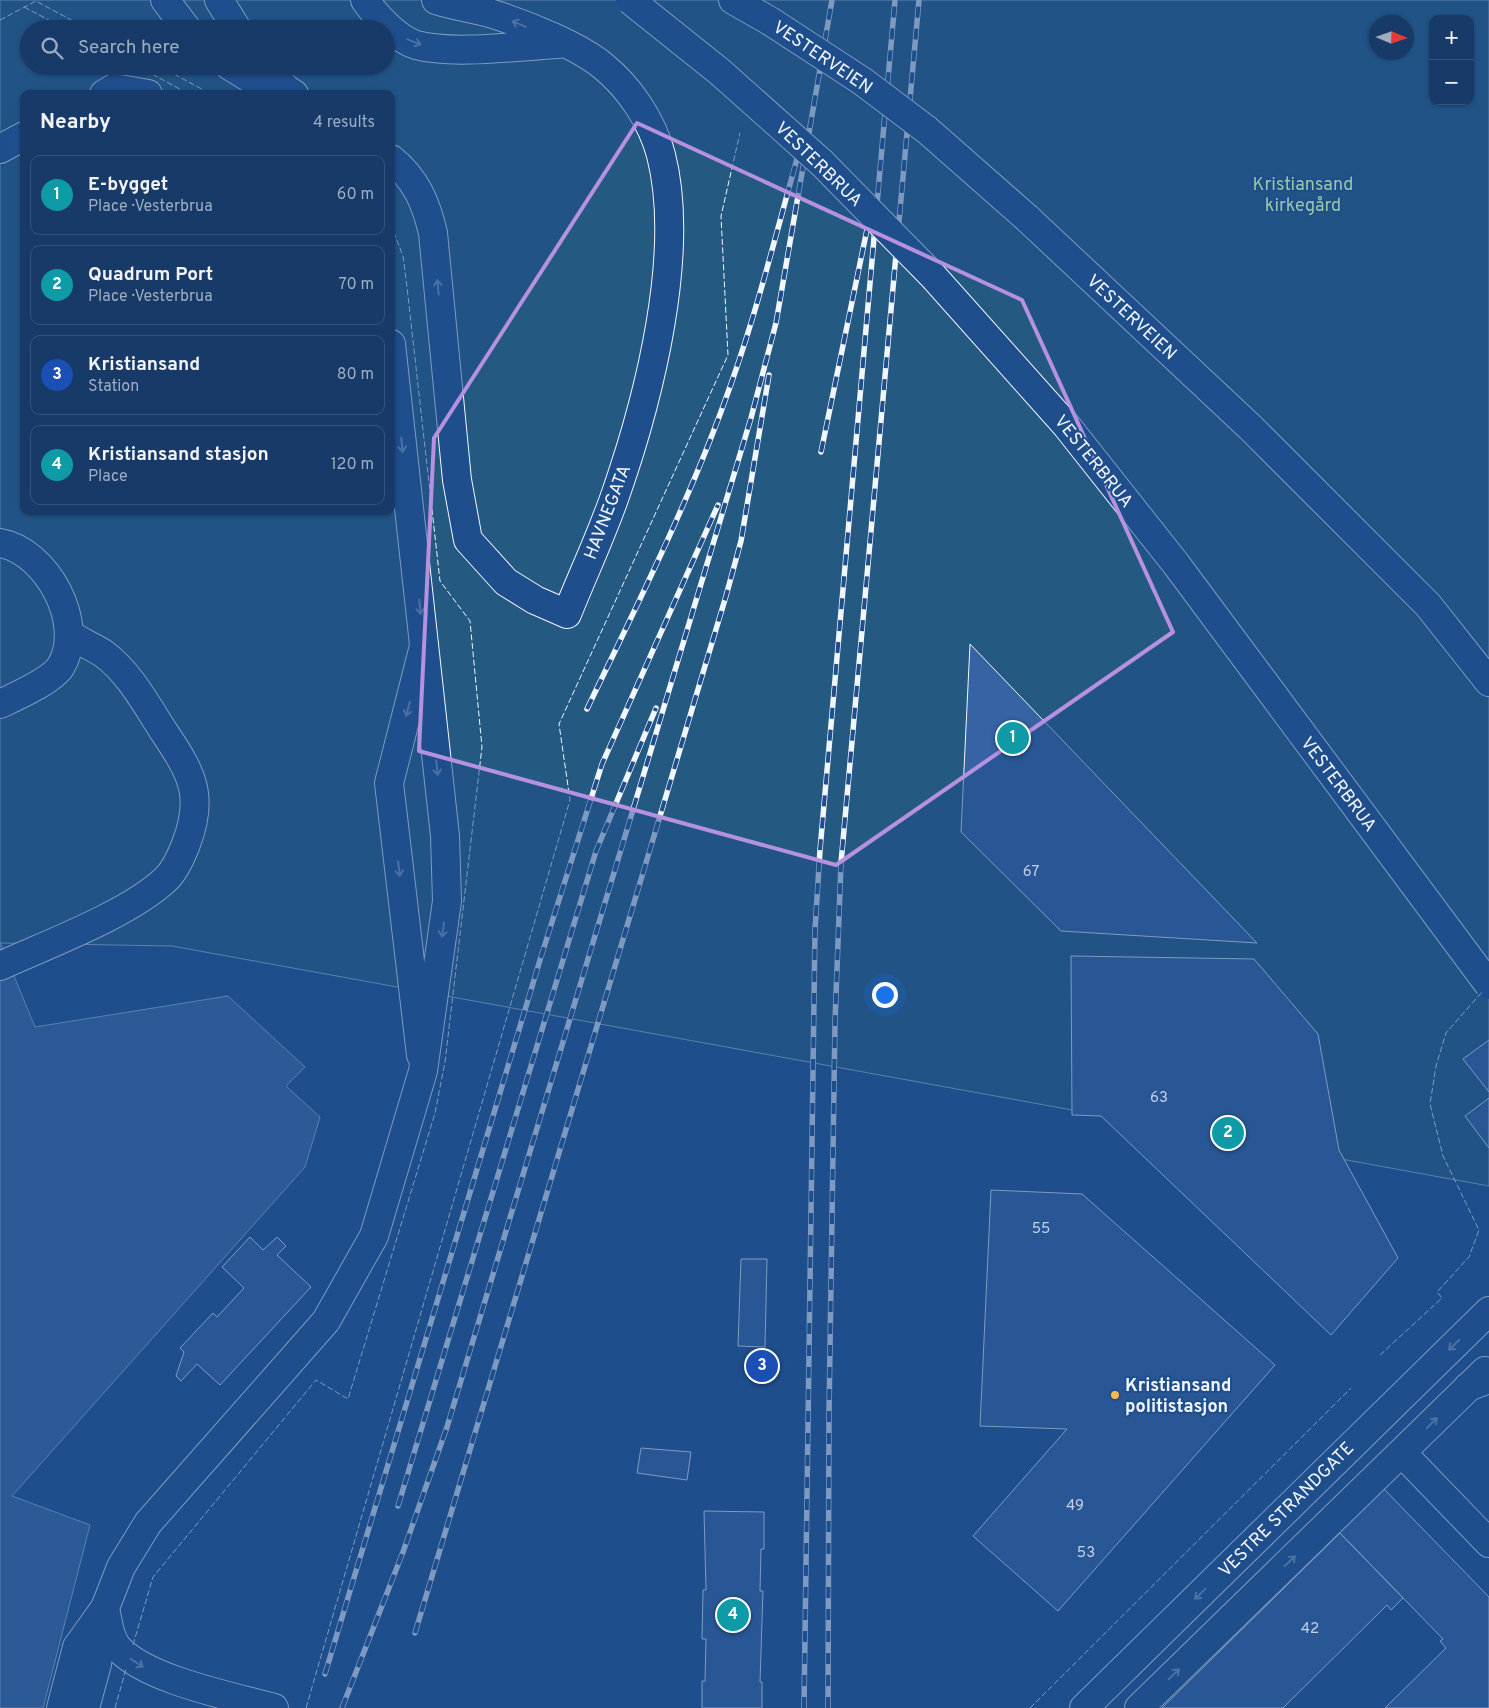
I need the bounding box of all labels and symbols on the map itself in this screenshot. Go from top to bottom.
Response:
north arrow [1369,15,1414,60]
street label: VESTERVEIEN [768,16,876,100]
one-way arrow [512,19,527,29]
one-way arrow [407,38,422,47]
street label: VESTERBRUA [769,118,867,213]
park label: Kristiansand kirkegård [1253,174,1353,218]
street label: VESTERVEIEN [1081,270,1181,366]
one-way arrow [433,279,443,295]
street label: VESTERBRUA [1048,411,1137,513]
one-way arrow [397,437,407,453]
street label: HAVNEGATA [580,462,637,563]
one-way arrow [415,598,425,614]
one-way arrow [403,701,412,717]
pin: 1 [997,719,1029,757]
street label: VESTERBRUA [1295,733,1381,837]
one-way arrow [433,760,442,776]
one-way arrow [394,860,404,876]
house number: 67 [1023,863,1039,882]
one-way arrow [437,922,447,938]
your location [872,982,898,1008]
house number: 63 [1150,1089,1168,1108]
pin: 2 [1212,1114,1244,1152]
house number: 55 [1032,1220,1050,1239]
one-way arrow [1448,1339,1460,1351]
pin: 3 [746,1347,778,1385]
place label: Kristiansand politistasjon [1125,1375,1231,1419]
marker: Kristiansand politistasjon [1109,1389,1121,1401]
one-way arrow [1425,1417,1438,1429]
street label: VESTRE STRANDGATE [1214,1437,1360,1583]
house number: 49 [1066,1497,1084,1516]
house number: 53 [1077,1544,1095,1563]
one-way arrow [1284,1555,1296,1567]
one-way arrow [1194,1588,1207,1600]
pin: 4 [717,1596,749,1634]
house number: 42 [1301,1620,1319,1639]
one-way arrow [130,1657,144,1668]
one-way arrow [1167,1668,1180,1680]

